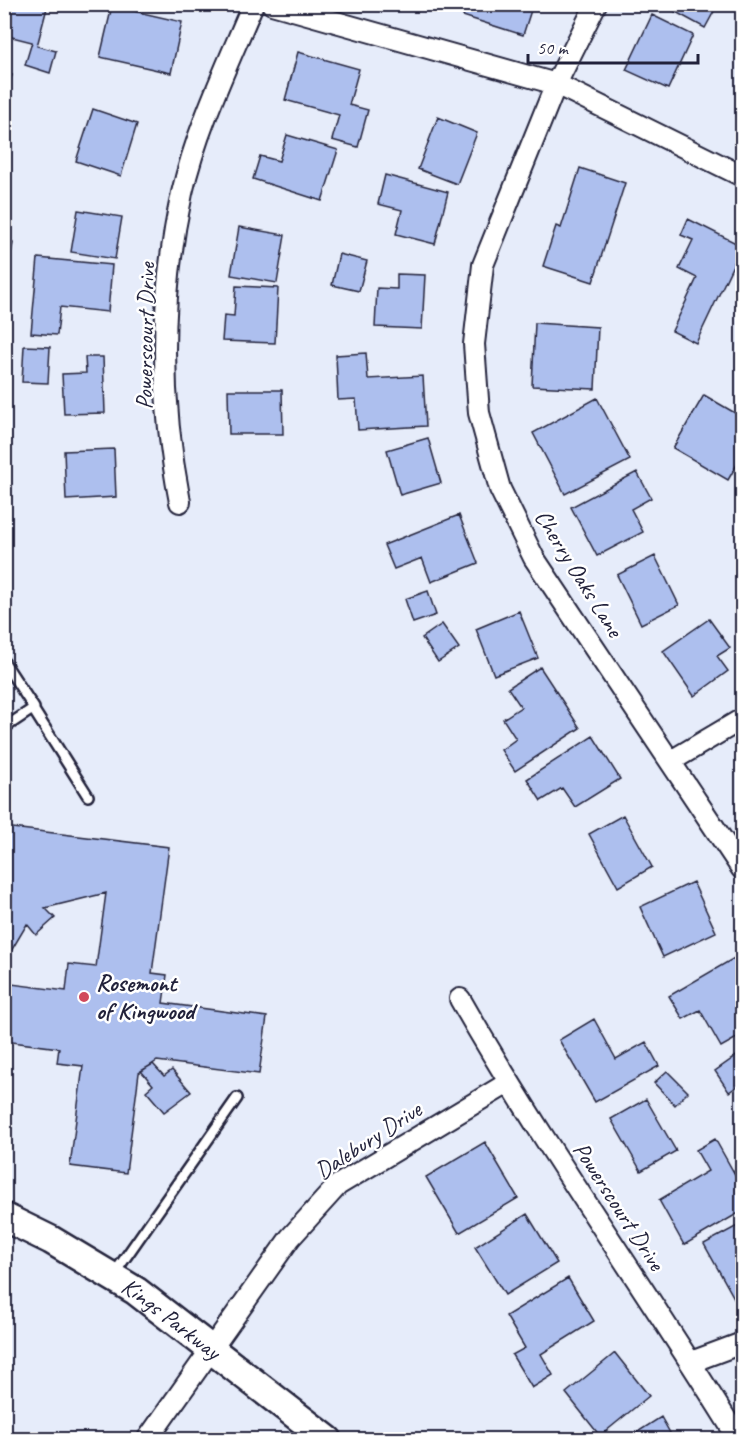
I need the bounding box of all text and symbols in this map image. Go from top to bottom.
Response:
scale bar [528,27,698,65]
text: 50 m [537,37,570,59]
street label: Powerscourt Drive [129,260,161,410]
street label: Cherry Oaks Lane [528,504,631,644]
place label: Rosemont of Kingwood [96,968,198,1026]
marker: Rosemont of Kingwood [77,990,91,1004]
street label: Dalebury Drive [309,1093,429,1186]
street label: Powerscourt Drive [566,1136,673,1278]
street label: Kings Parkway [116,1271,228,1367]

